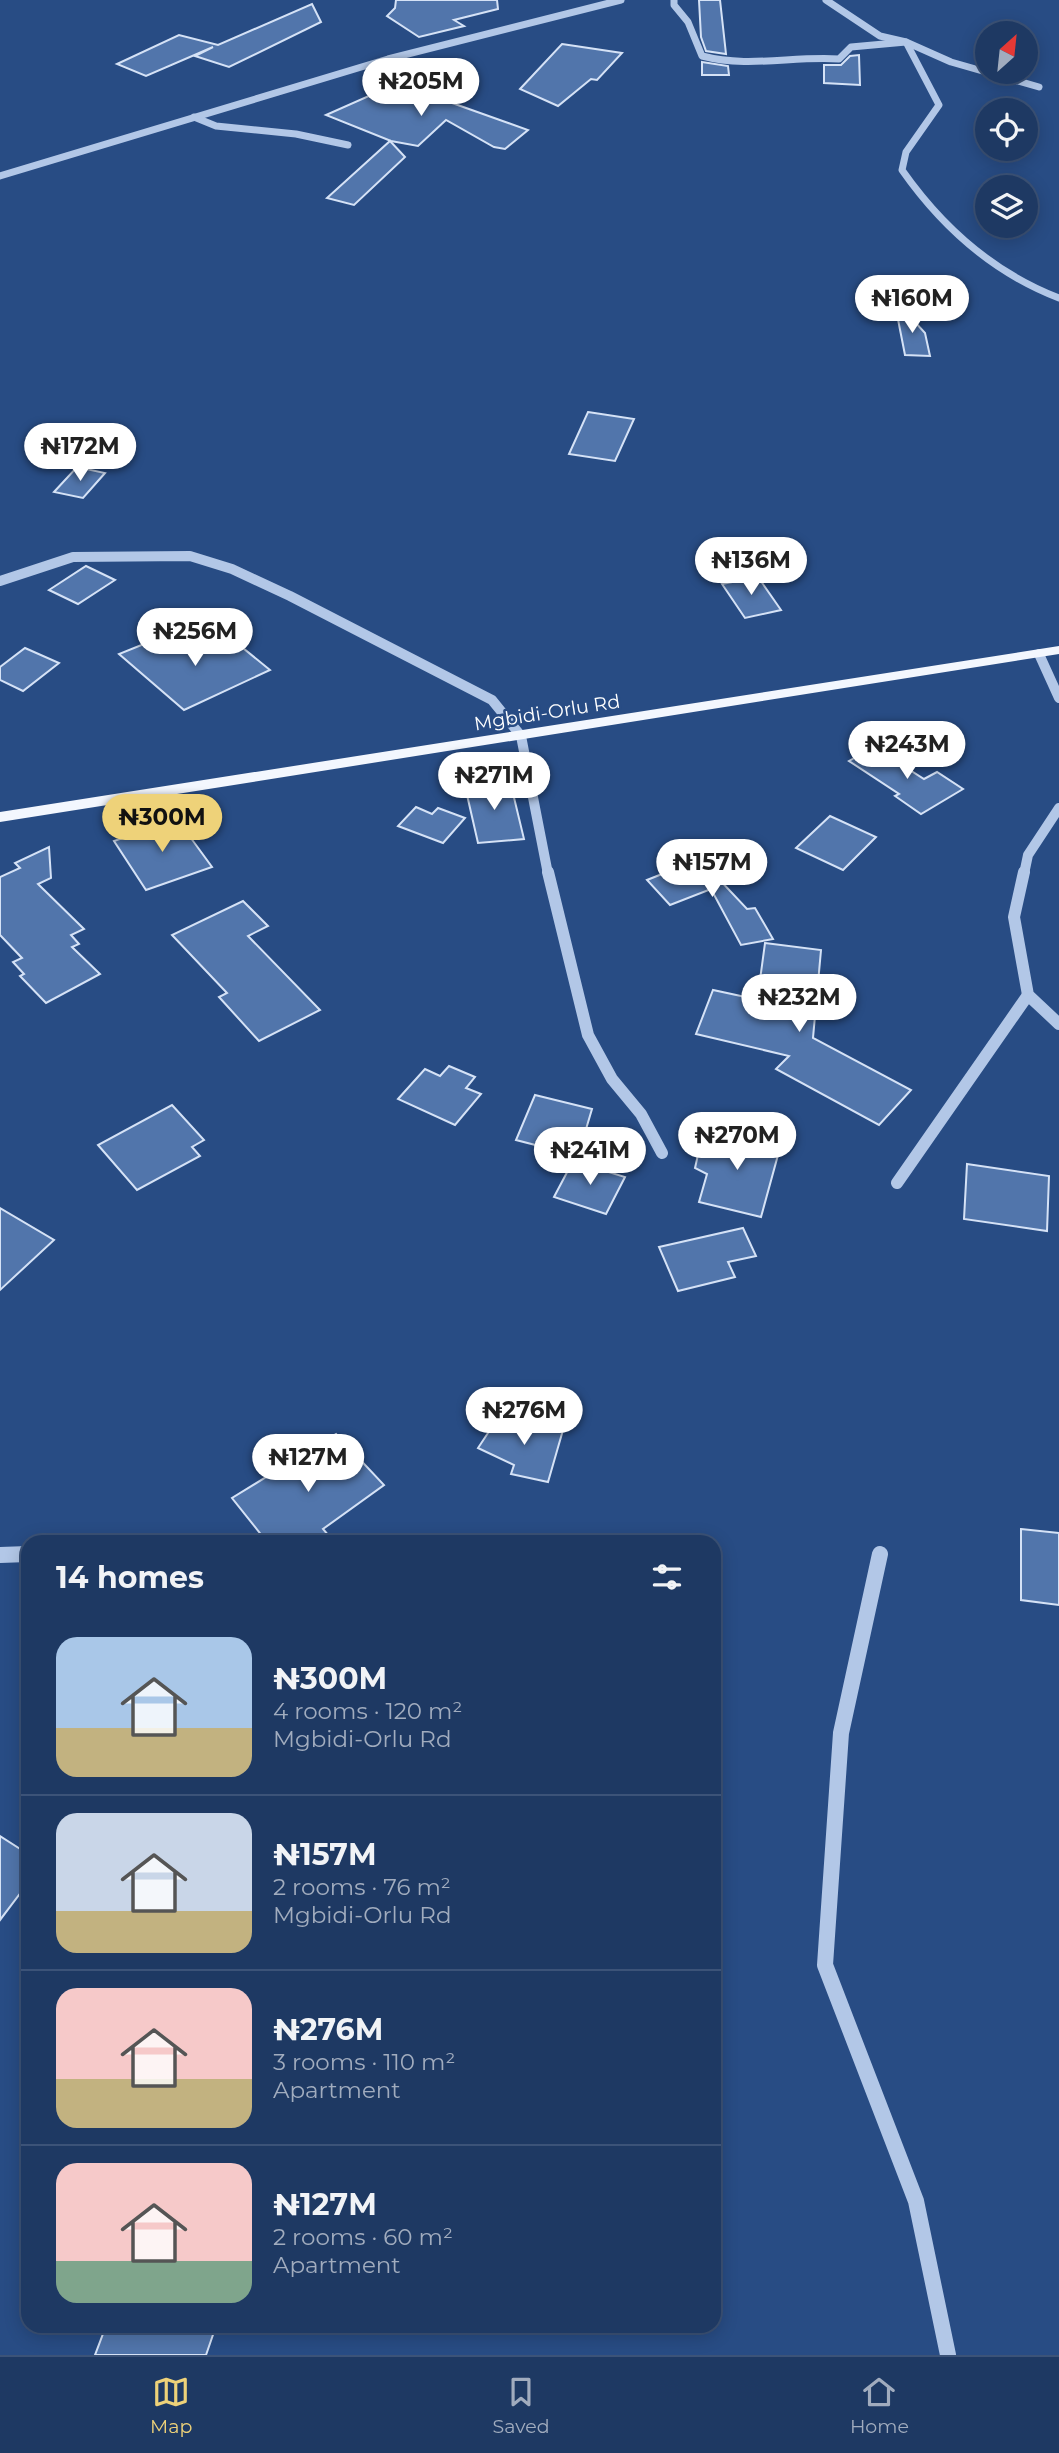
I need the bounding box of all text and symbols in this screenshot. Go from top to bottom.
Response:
north arrow [975,21,1038,84]
map controls [975,21,1038,238]
pin: ₦205M [372,58,470,118]
text: ₦205M [378,67,464,95]
button: locate [975,98,1038,161]
button: layers [975,175,1038,238]
pin: ₦160M [863,276,961,335]
text: ₦160M [871,284,953,312]
pin: ₦172M [31,424,129,483]
text: ₦172M [40,432,120,460]
pin: ₦136M [702,538,800,597]
text: ₦136M [711,546,791,574]
pin: ₦256M [146,608,244,668]
text: ₦256M [153,617,237,645]
street label: Mgbidi-Orlu Rd [472,690,622,735]
pin: ₦243M [858,722,956,781]
text: ₦243M [864,730,950,758]
pin: ₦271M [445,752,543,812]
text: ₦271M [454,761,534,789]
pin: ₦300M [113,794,211,854]
text: ₦300M [118,803,206,831]
pin: ₦157M [663,839,761,899]
text: ₦157M [672,848,752,876]
pin: ₦232M [750,974,848,1034]
text: ₦232M [757,983,841,1011]
pin: ₦270M [688,1112,786,1172]
text: ₦270M [694,1121,780,1149]
pin: ₦241M [541,1128,639,1187]
text: ₦241M [550,1136,630,1164]
pin: ₦276M [475,1388,573,1447]
text: ₦276M [482,1396,566,1424]
pin: ₦127M [259,1434,357,1494]
text: ₦127M [268,1443,348,1471]
icon: filters [648,1558,686,1596]
text: 14 homes [56,1559,204,1596]
text: ₦300M [273,1660,387,1697]
icon: home [112,1665,196,1749]
text: 4 rooms · 120 m² [273,1697,462,1725]
text: Mgbidi-Orlu Rd [273,1725,451,1753]
text: ₦157M [273,1836,377,1873]
icon: home [112,1841,196,1925]
text: 2 rooms · 76 m² [273,1873,451,1901]
text: Mgbidi-Orlu Rd [273,1901,451,1929]
text: ₦276M [273,2011,383,2048]
icon: home [112,2016,196,2100]
text: 3 rooms · 110 m² [273,2048,455,2076]
text: Apartment [273,2076,401,2104]
text: ₦127M [273,2186,377,2223]
icon: home [112,2191,196,2275]
text: 2 rooms · 60 m² [273,2223,453,2251]
text: Apartment [273,2251,401,2279]
tab: Map [150,2373,192,2438]
tab: Saved [493,2373,550,2438]
tab: Home [850,2373,909,2438]

